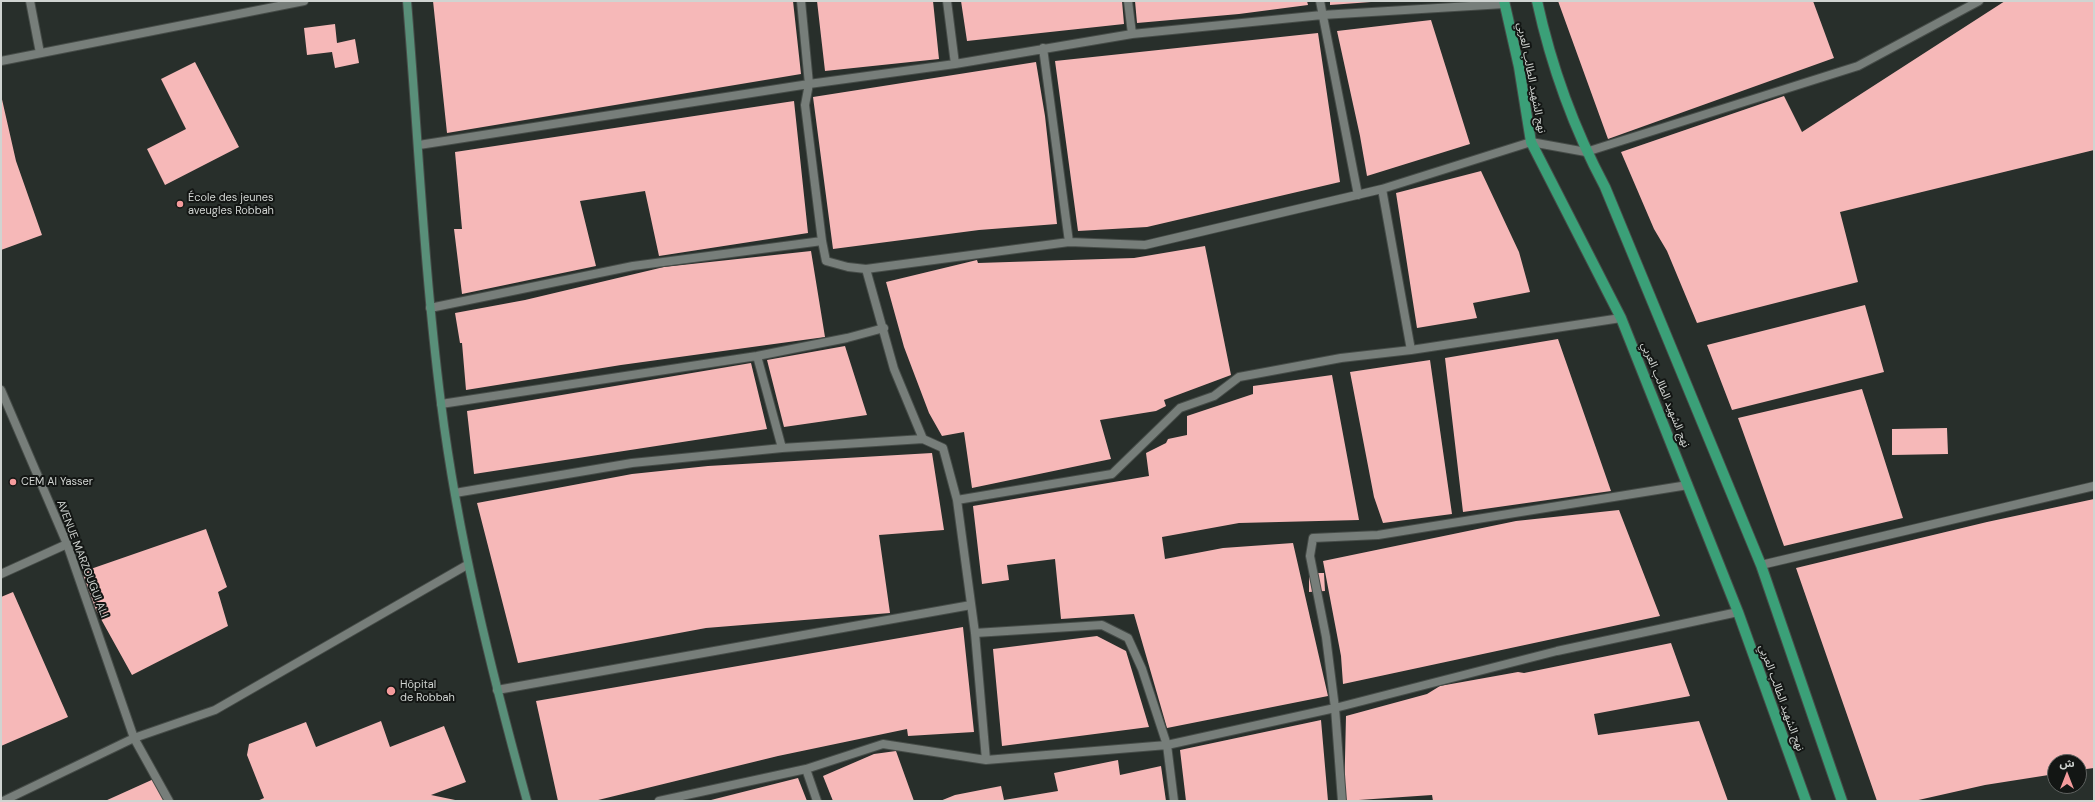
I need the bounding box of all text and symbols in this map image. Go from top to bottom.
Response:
street label: نهج الشهيد الطالب العربي [1514,22,1548,134]
place label: École des jeunes aveugles Robbah [188,191,274,217]
marker: École des jeunes aveugles Robbah [175,199,185,209]
street label: نهج الشهيد الطالب العربي [1638,340,1692,450]
place label: CEM Al Yasser [21,475,93,489]
marker: CEM Al Yasser [8,477,18,487]
street label: AVENUE MARZOUGUI ALI [53,498,111,620]
street label: نهج الشهيد الطالب العربي [1756,643,1806,753]
place label: Hôpital de Robbah [400,678,455,704]
marker: Hôpital de Robbah [385,685,397,697]
north arrow [2047,754,2087,794]
text: ش [2059,756,2075,770]

